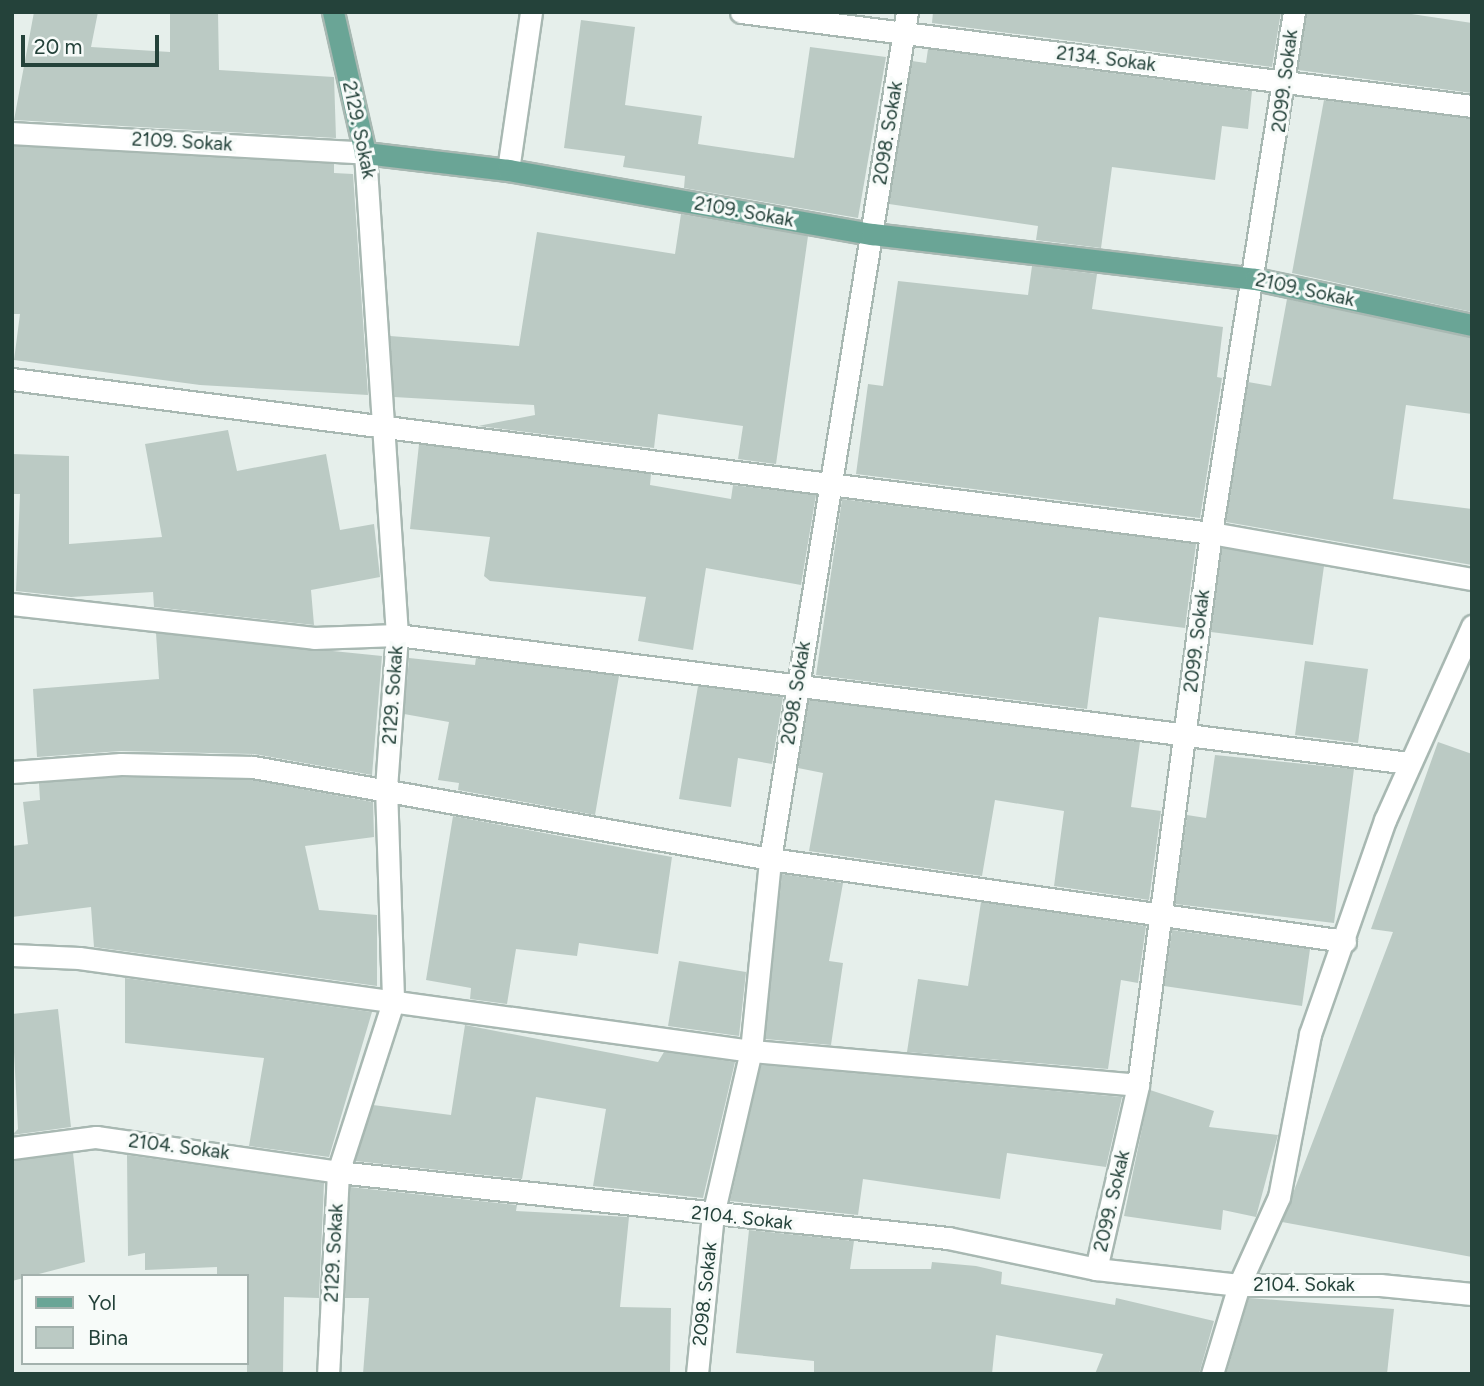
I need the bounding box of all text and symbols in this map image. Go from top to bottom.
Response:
scale bar [24,21,163,65]
street label: 2099. Sokak [1267,28,1303,134]
text: 20 m [34,34,82,59]
street label: 2134. Sokak [1055,42,1157,76]
street label: 2129. Sokak [338,79,380,181]
street label: 2098. Sokak [869,80,907,186]
street label: 2109. Sokak [131,128,233,156]
street label: 2109. Sokak [692,192,796,232]
street label: 2109. Sokak [1253,268,1357,312]
street label: 2099. Sokak [1179,588,1215,694]
street label: 2098. Sokak [777,640,815,746]
street label: 2129. Sokak [378,645,408,745]
street label: 2104. Sokak [127,1129,231,1165]
street label: 2099. Sokak [1089,1148,1135,1254]
street label: 2104. Sokak [690,1201,794,1235]
street label: 2129. Sokak [320,1203,348,1303]
street label: 2098. Sokak [688,1241,722,1347]
legend [21,1274,248,1365]
street label: 2104. Sokak [1253,1274,1355,1296]
text: Yol [88,1290,116,1315]
text: Bina [88,1325,128,1350]

